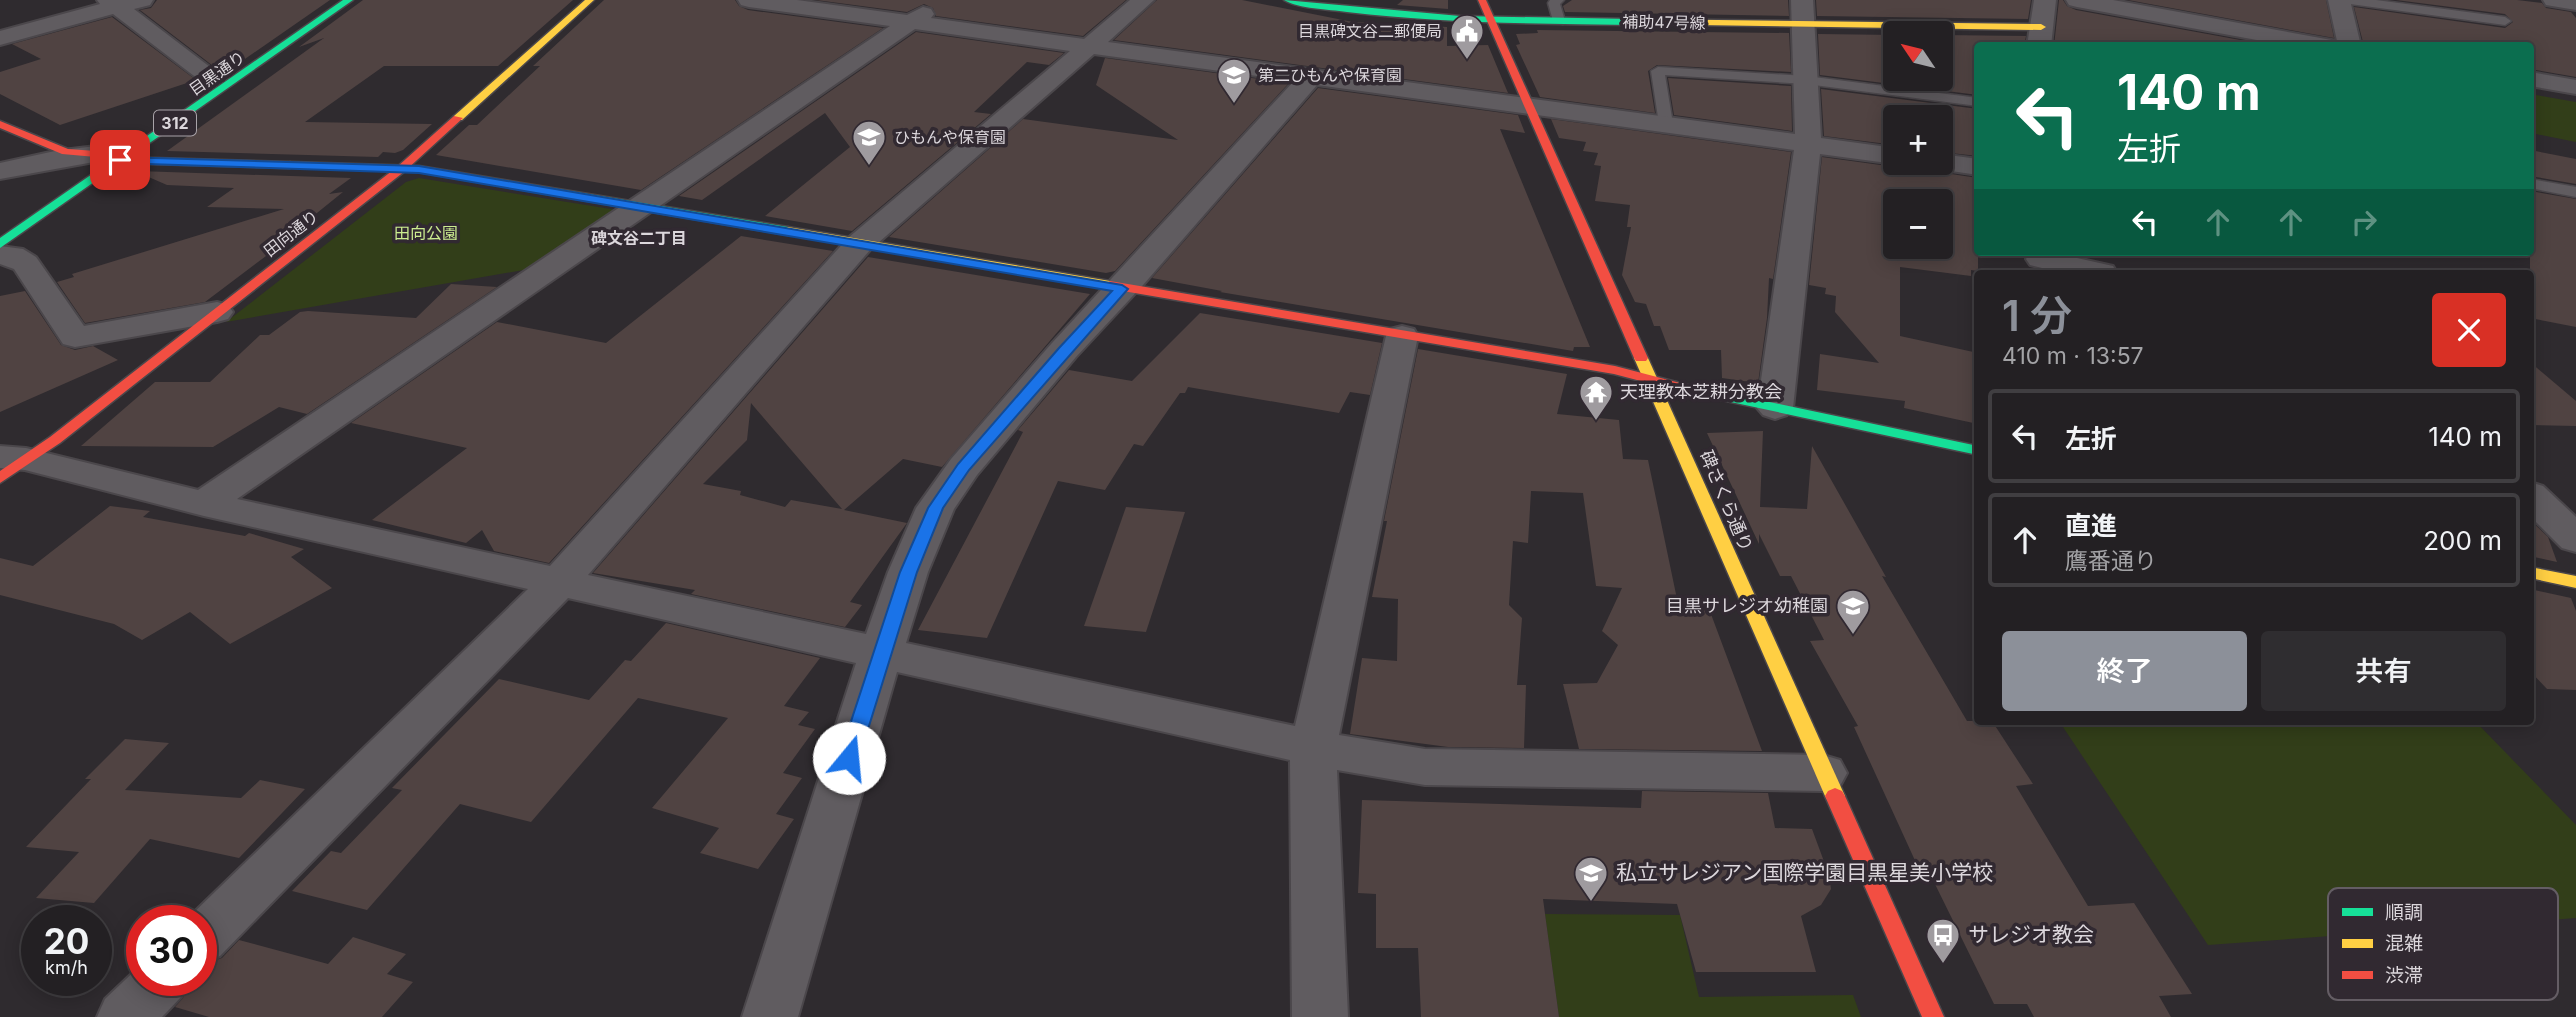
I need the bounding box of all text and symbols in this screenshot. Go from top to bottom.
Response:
street label: 補助47号線 [1622,11,1706,33]
public building icon: 目黒碑文谷二郵便局 [1448,12,1486,61]
place label: 目黒碑文谷二郵便局 [1298,21,1442,41]
north arrow [1883,21,1953,91]
map controls [1883,21,1953,259]
street label: 目黒通り [185,46,249,100]
school or university icon: 第二ひもんや保育園 [1215,56,1253,105]
text: 140 m [2117,63,2261,122]
place label: 第二ひもんや保育園 [1258,65,1402,85]
icon: left [2002,70,2093,161]
button: + [1883,105,1953,175]
road number: 312 [154,111,196,136]
school or university icon: ひもんや保育園 [850,118,888,167]
place label: ひもんや保育園 [894,127,1006,147]
text: 左折 [2117,129,2181,168]
pin [90,130,150,190]
icon: arrive [101,141,139,179]
button: − [1883,189,1953,259]
icon: left [2126,203,2164,241]
icon: ahead [2199,203,2237,241]
icon: ahead [2272,203,2310,241]
icon: right [2345,203,2383,241]
street label: 田向通り [260,205,322,261]
park label: 田向公園 [394,223,458,243]
district label: 碑文谷二丁目 [591,228,687,248]
text: 1 分 [2002,290,2072,341]
button: close [2432,293,2506,367]
text: 410 m · 13:57 [2002,342,2144,370]
temple icon: 天理教本芝耕分教会 [1577,373,1615,422]
place label: 天理教本芝耕分教会 [1620,381,1782,402]
icon: left [2006,417,2044,455]
text: 140 m [2428,421,2502,452]
text: 左折 [2065,423,2117,454]
street label: 碑さくら通り [1696,447,1757,555]
text: 直進 [2065,510,2117,541]
icon: ahead [2006,521,2044,559]
text: 200 m [2423,525,2502,556]
text: 鷹番通り [2065,547,2157,575]
school or university icon: 目黒サレジオ幼稚園 [1834,587,1872,636]
place label: 目黒サレジオ幼稚園 [1666,595,1828,616]
button: 終了 [2002,631,2247,711]
button: 共有 [2261,631,2506,711]
position arrow [812,721,886,795]
school or university icon: 私立サレジアン国際学園目黒星美小学校 [1572,854,1610,903]
place label: 私立サレジアン国際学園目黒星美小学校 [1616,860,1993,885]
legend [2328,888,2558,1000]
text: 順調 [2385,901,2423,924]
speed limit sign: 30 [126,905,217,996]
bus stop icon: サレジオ教会 [1924,916,1962,965]
text: 20 [44,920,89,962]
place label: サレジオ教会 [1968,922,2094,947]
text: 混雑 [2385,932,2423,955]
text: km/h [45,957,88,978]
text: 渋滞 [2385,964,2423,987]

